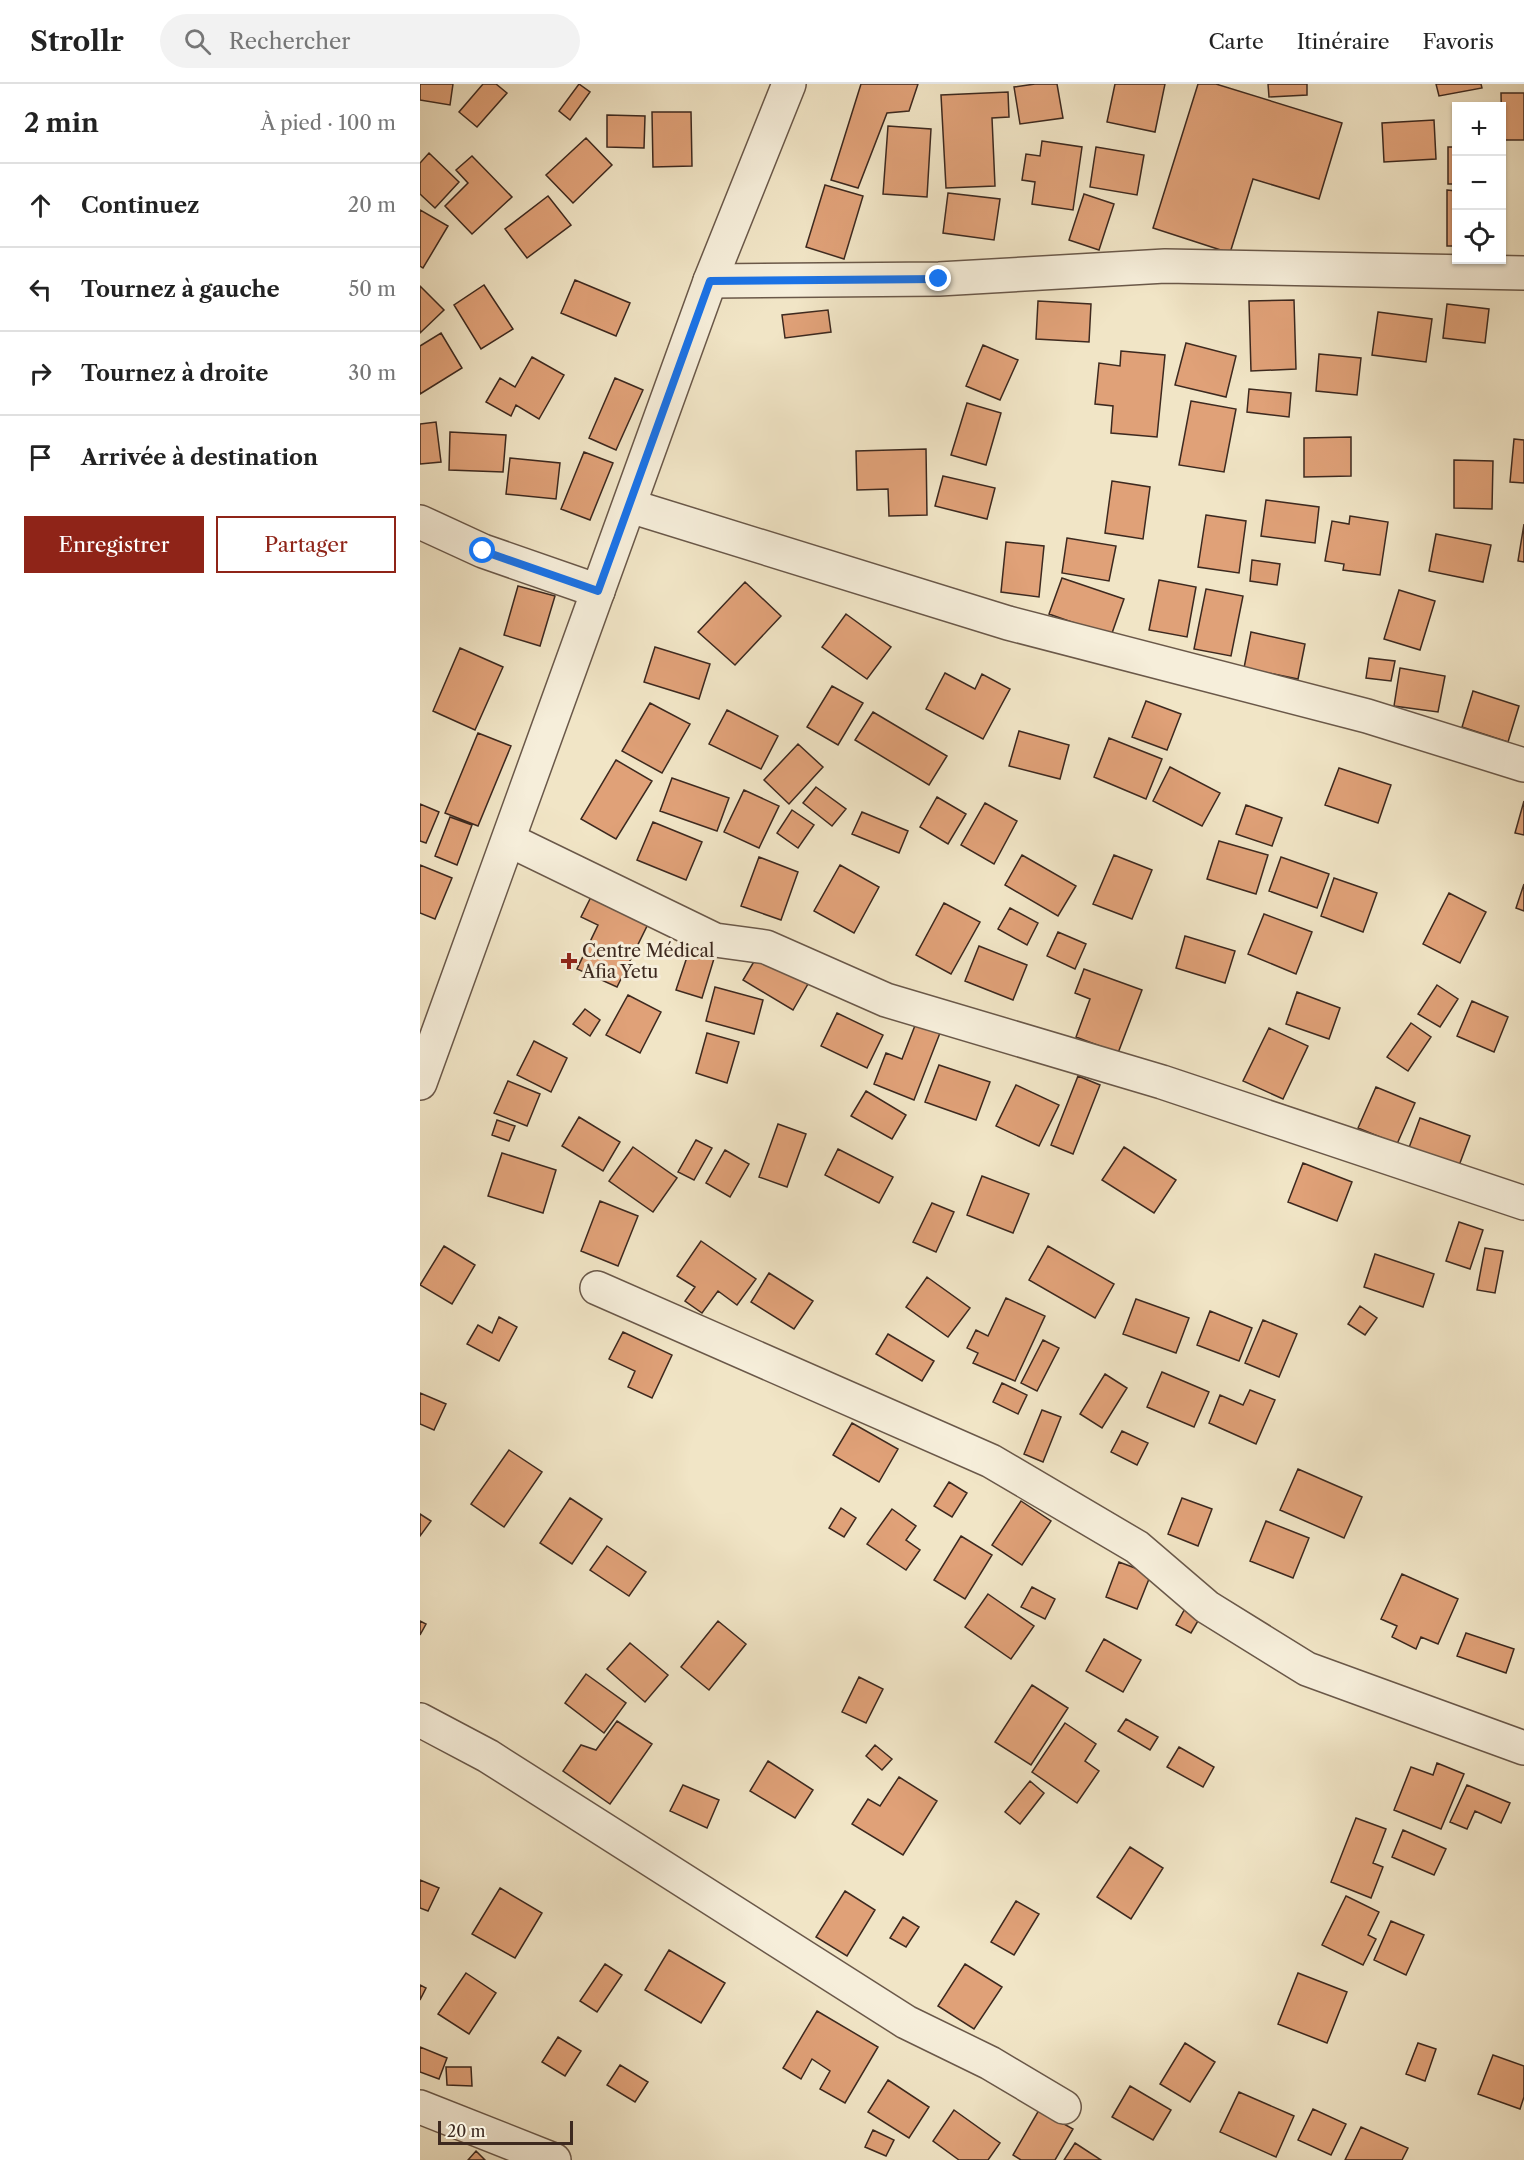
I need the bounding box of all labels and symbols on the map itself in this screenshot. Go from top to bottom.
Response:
route end [925,265,951,291]
route start [469,537,495,563]
place label: Centre Médical Afia Yetu [581,940,714,983]
marker: Centre Médical Afia Yetu [560,952,578,970]
scale bar [438,2118,573,2146]

